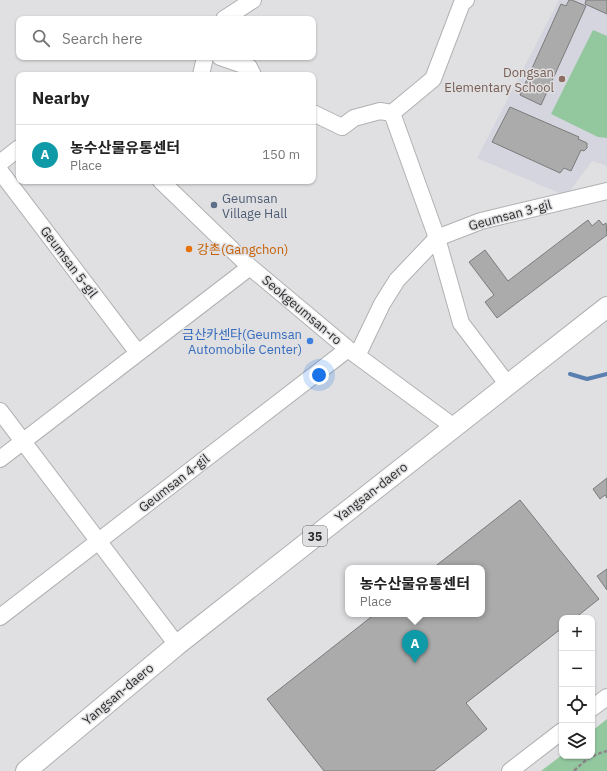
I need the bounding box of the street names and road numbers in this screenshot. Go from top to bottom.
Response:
street label: Geumsan 3-gil [467,196,554,234]
street label: Geumsan 5-gil [37,223,102,302]
street label: Seokgeumsan-ro [259,272,345,348]
street label: Geumsan 4-gil [135,450,213,516]
street label: Yangsan-daero [331,458,411,526]
road number: 35 [303,526,327,546]
street label: Yangsan-daero [79,659,157,729]

